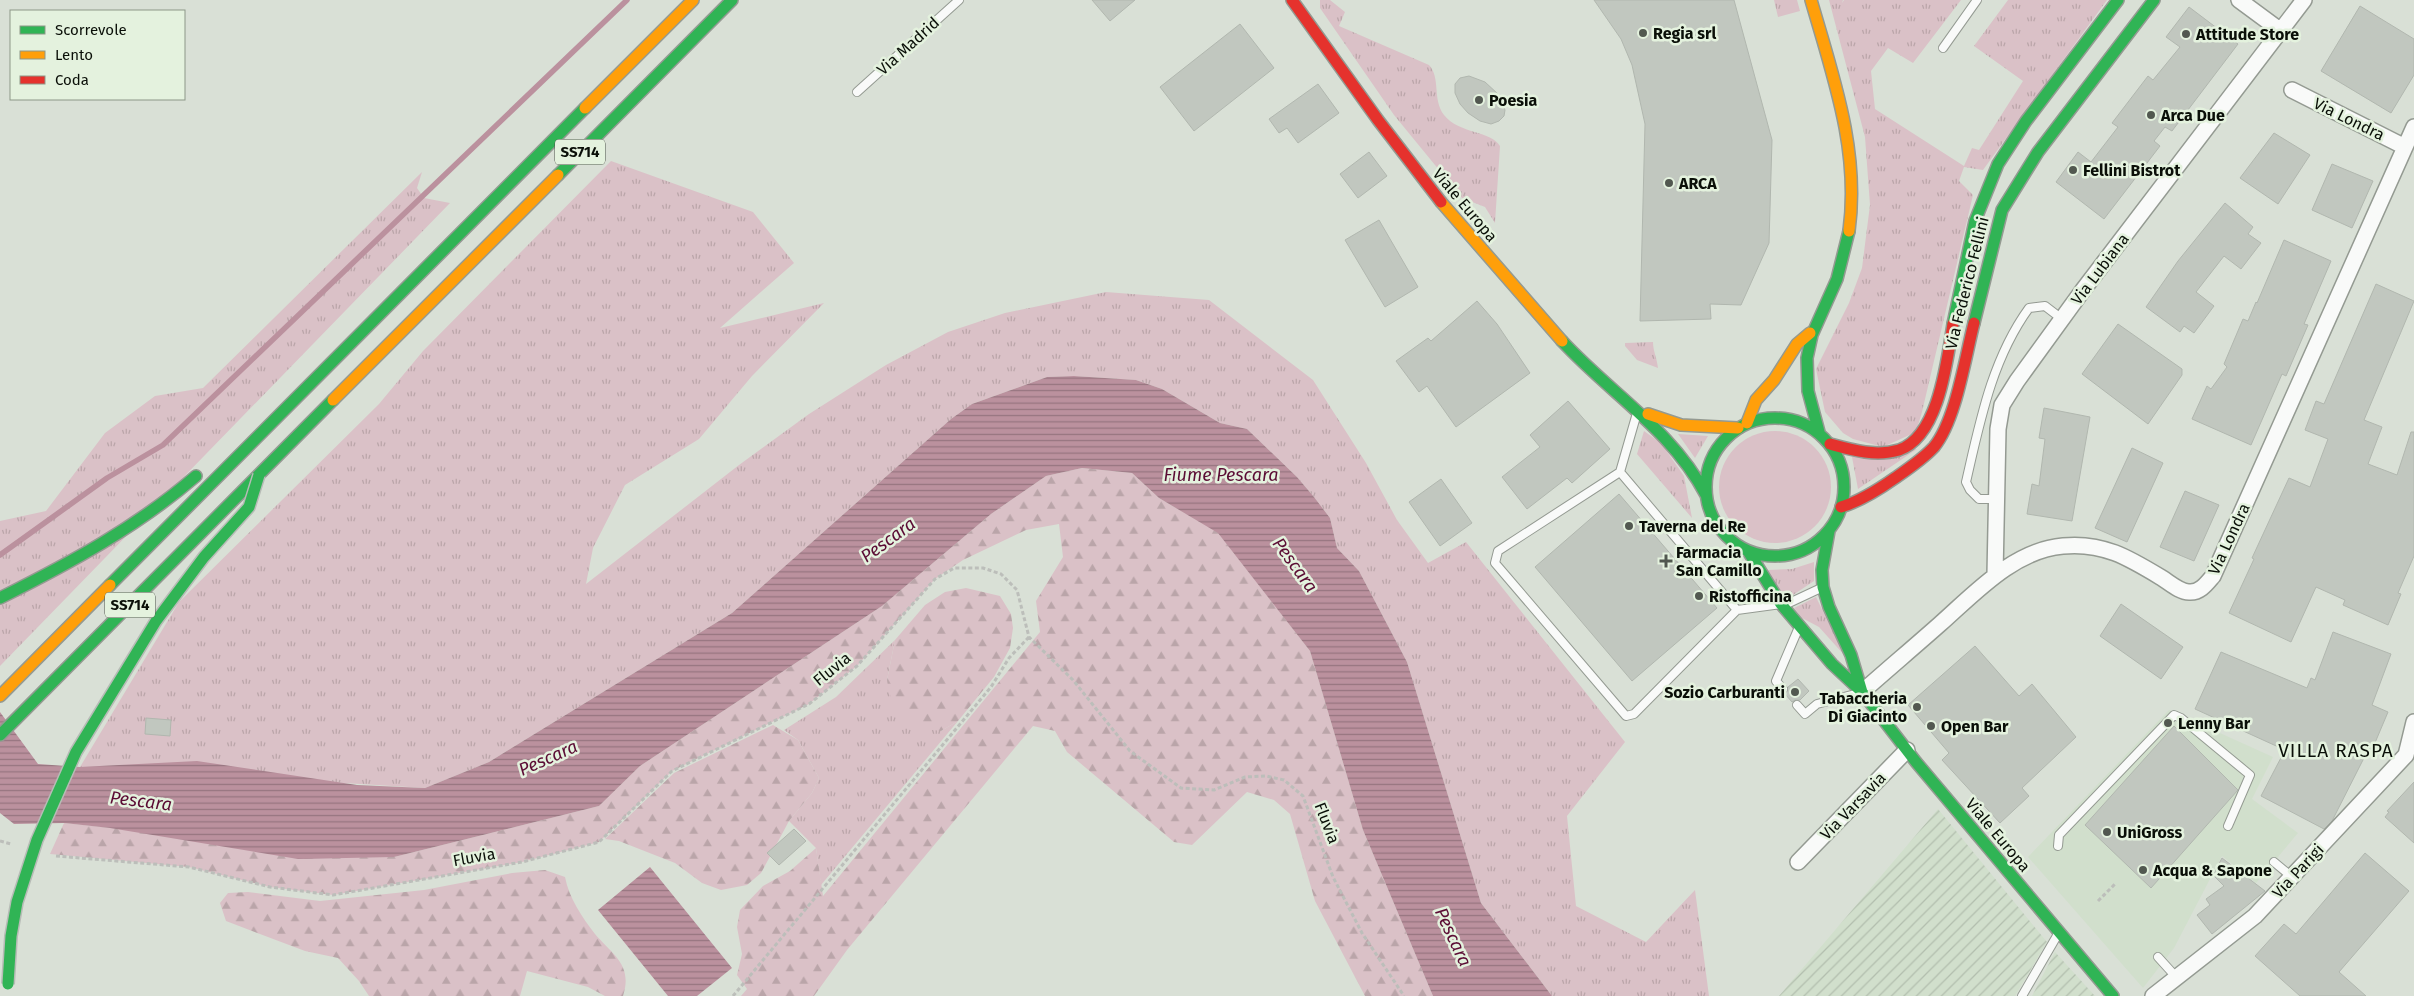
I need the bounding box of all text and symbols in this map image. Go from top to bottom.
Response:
legend [10,10,185,100]
street label: Via Madrid [873,13,943,79]
text: Scorrevole [55,21,127,39]
place label: Regia srl [1653,24,1716,43]
place label: Attitude Store [2195,25,2299,44]
marker: Regia srl [1637,27,1649,39]
marker: Attitude Store [2180,28,2192,40]
text: Lento [55,46,93,64]
text: Coda [55,71,89,89]
place label: Poesia [1489,91,1538,110]
marker: Poesia [1473,94,1485,106]
street label: Via Londra [2310,94,2388,144]
place label: Arca Due [2160,106,2225,125]
marker: Arca Due [2145,109,2157,121]
road number: SS714 [555,140,605,164]
place label: Fellini Bistrot [2083,161,2181,180]
street label: Viale Europa [1429,164,1501,246]
marker: Fellini Bistrot [2067,164,2079,176]
place label: ARCA [1678,174,1717,193]
marker: ARCA [1663,177,1675,189]
street label: Via Federico Fellini [1941,215,1993,351]
street label: Via Lubiana [2067,230,2133,308]
water label: Fiume Pescara [1163,464,1279,486]
street label: Via Londra [2204,500,2254,578]
water label: Pescara [856,513,920,567]
place label: Taverna del Re [1639,517,1746,536]
marker: Taverna del Re [1623,520,1635,532]
water label: Pescara [1268,533,1322,597]
place label: Farmacia San Camillo [1676,543,1762,580]
marker: Farmacia San Camillo [1660,555,1672,567]
place label: Ristofficina [1709,587,1792,606]
marker: Ristofficina [1693,590,1705,602]
road number: SS714 [105,592,155,618]
street label: Fluvia [809,648,855,690]
place label: Sozio Carburanti [1664,683,1785,702]
marker: Sozio Carburanti [1789,686,1801,698]
place label: Tabaccheria Di Giacinto [1819,689,1907,726]
marker: Tabaccheria Di Giacinto [1911,701,1923,713]
place label: Lenny Bar [2178,714,2251,733]
place label: Open Bar [1941,717,2009,736]
marker: Lenny Bar [2162,717,2174,729]
marker: Open Bar [1925,720,1937,732]
water label: Pescara [515,735,581,781]
district label: VILLA RASPA [2278,739,2394,762]
street label: Via Varsavia [1816,768,1890,844]
water label: Pescara [109,786,173,816]
street label: Viale Europa [1962,794,2034,876]
street label: Fluvia [1310,800,1344,846]
place label: UniGross [2117,823,2182,842]
marker: UniGross [2101,826,2113,838]
street label: Via Parigi [2268,840,2328,902]
street label: Fluvia [451,844,497,870]
place label: Acqua & Sapone [2152,861,2272,880]
marker: Acqua & Sapone [2137,864,2149,876]
water label: Pescara [1430,904,1476,970]

